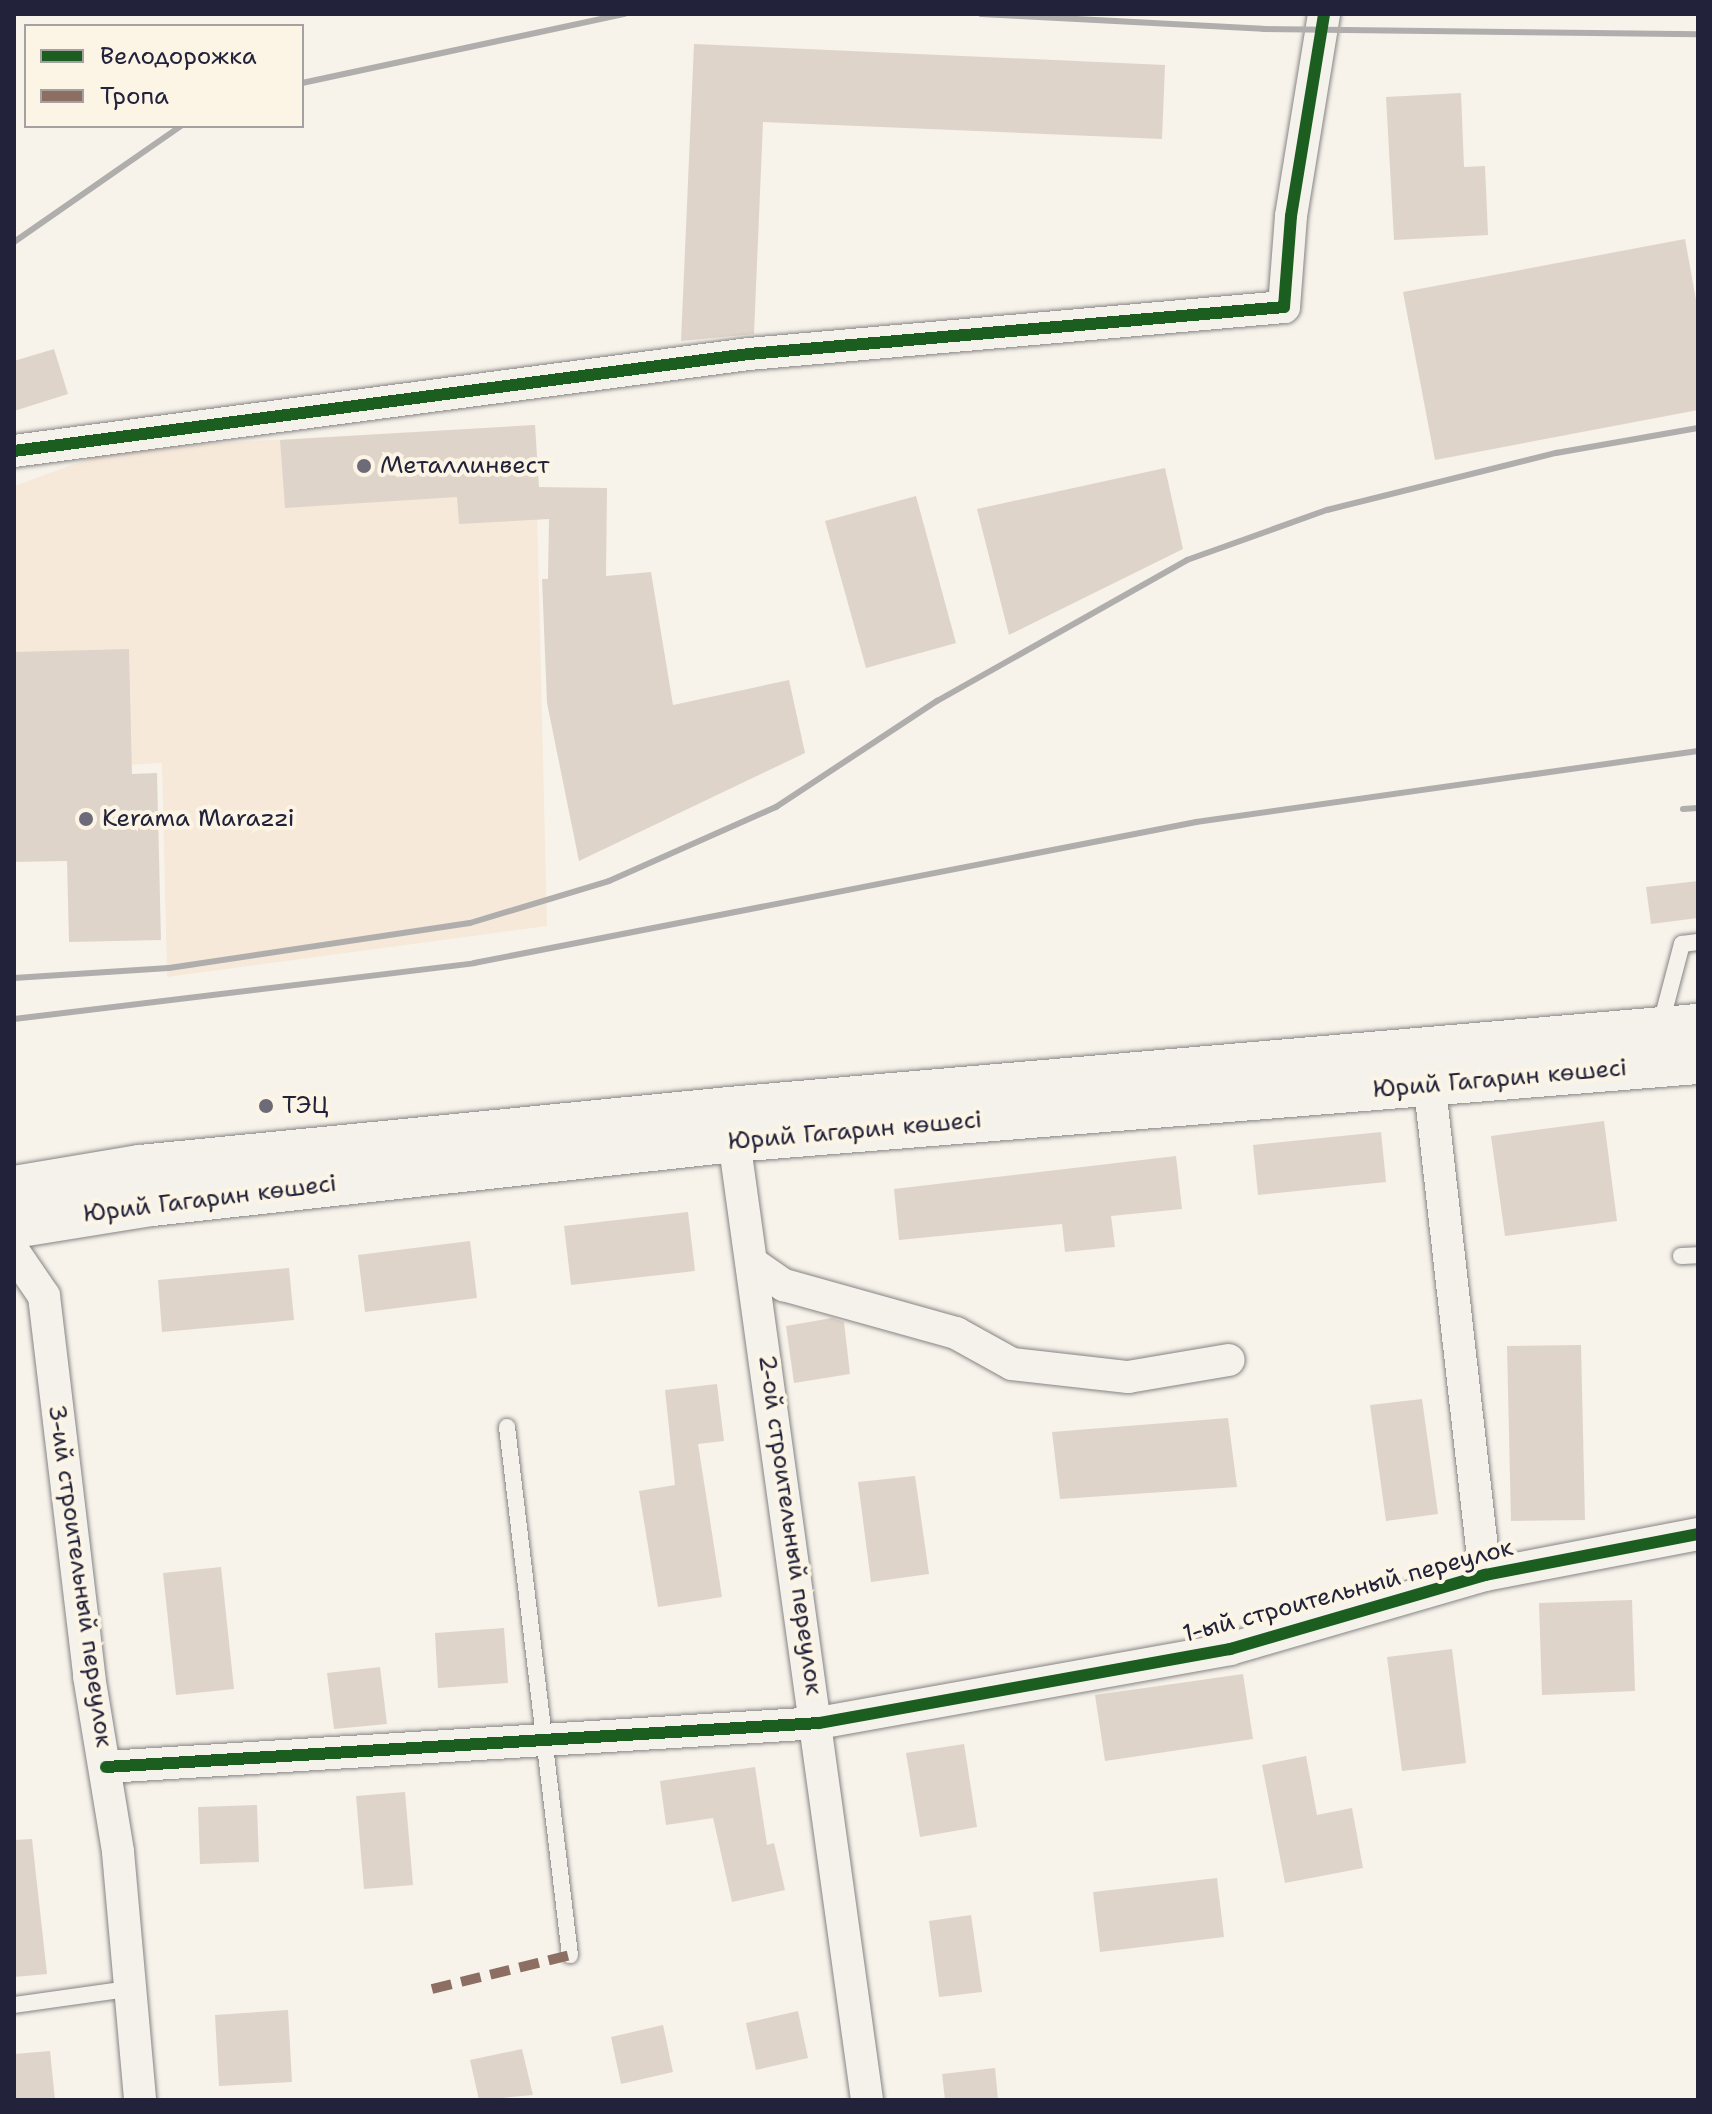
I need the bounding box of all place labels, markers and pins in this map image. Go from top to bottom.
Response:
place label: Металлинвест [380,452,549,480]
marker: Металлинвест [355,457,373,475]
place label: Kerama Marazzi [102,805,295,833]
marker: Kerama Marazzi [77,810,95,828]
place label: ТЭЦ [282,1092,329,1120]
marker: ТЭЦ [257,1097,275,1115]

